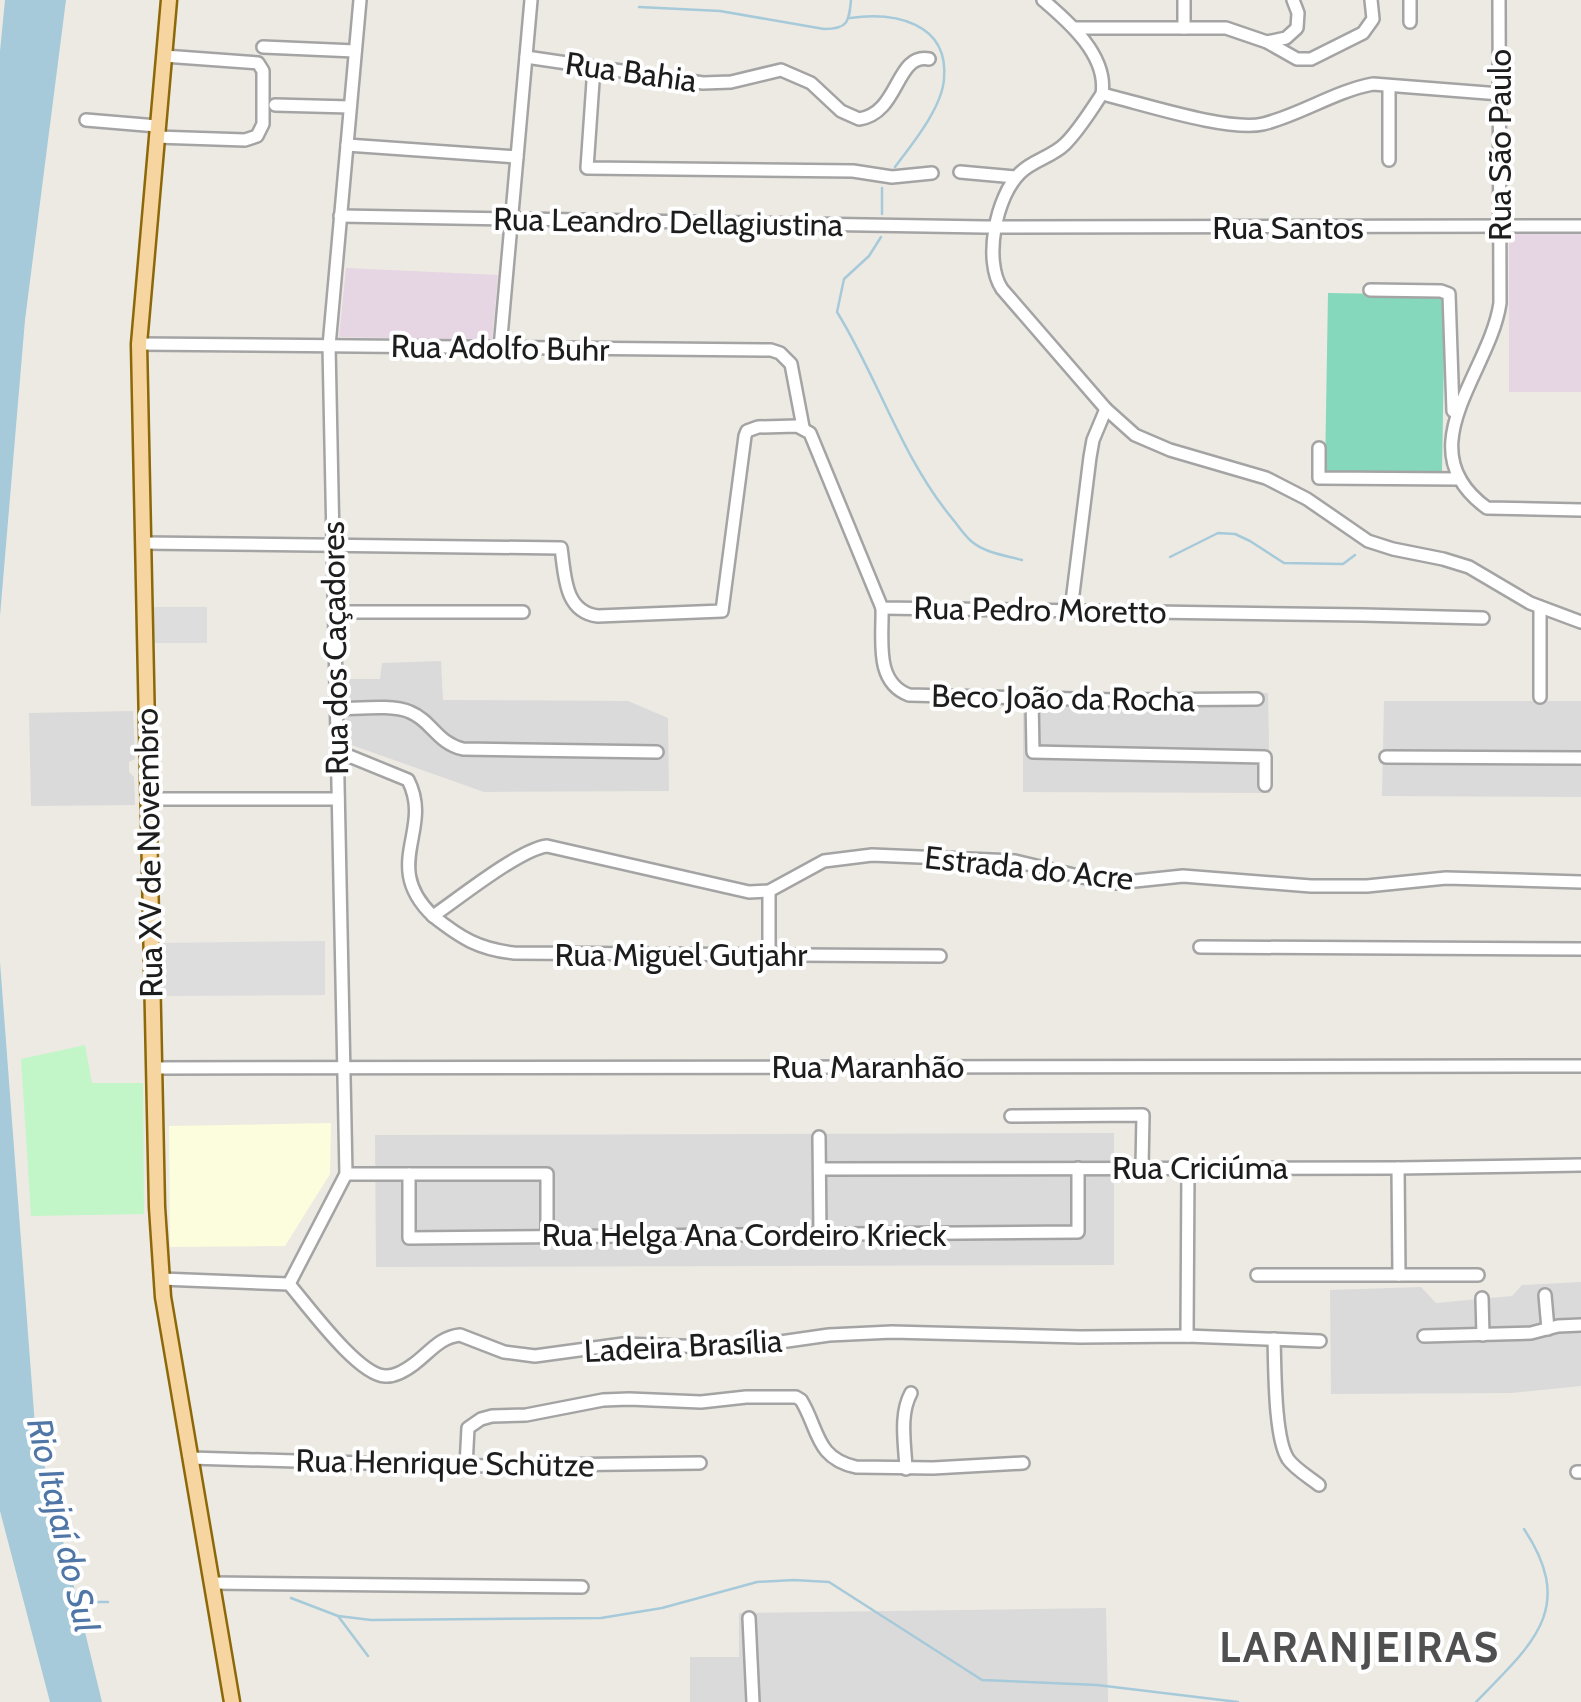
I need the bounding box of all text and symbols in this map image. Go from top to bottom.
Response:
street label: Rua Bahia [563,43,700,100]
street label: Rua São Paulo [1480,49,1519,241]
street label: Rua Leandro Dellagiustina [493,199,844,244]
street label: Rua Santos [1212,208,1364,247]
street label: Rua Adolfo Buhr [390,326,611,369]
street label: Rua dos Caçadores [313,521,356,775]
street label: Rua Pedro Moretto [913,588,1167,631]
street label: Beco João da Rocha [931,676,1196,719]
street label: Rua XV de Novembro [126,708,171,998]
street label: Estrada do Acre [923,837,1135,898]
street label: Rua Miguel Gutjahr [555,935,808,974]
street label: Rua Maranhão [772,1047,964,1086]
street label: Rua Criciúma [1112,1148,1289,1187]
street label: Rua Helga Ana Cordeiro Krieck [541,1215,947,1254]
street label: Ladeira Brasília [583,1321,784,1370]
water label: Rio Itajaí do Sul [18,1414,109,1637]
street label: Rua Henrique Schütze [295,1440,595,1485]
district label: LARANJEIRAS [1219,1621,1501,1673]

